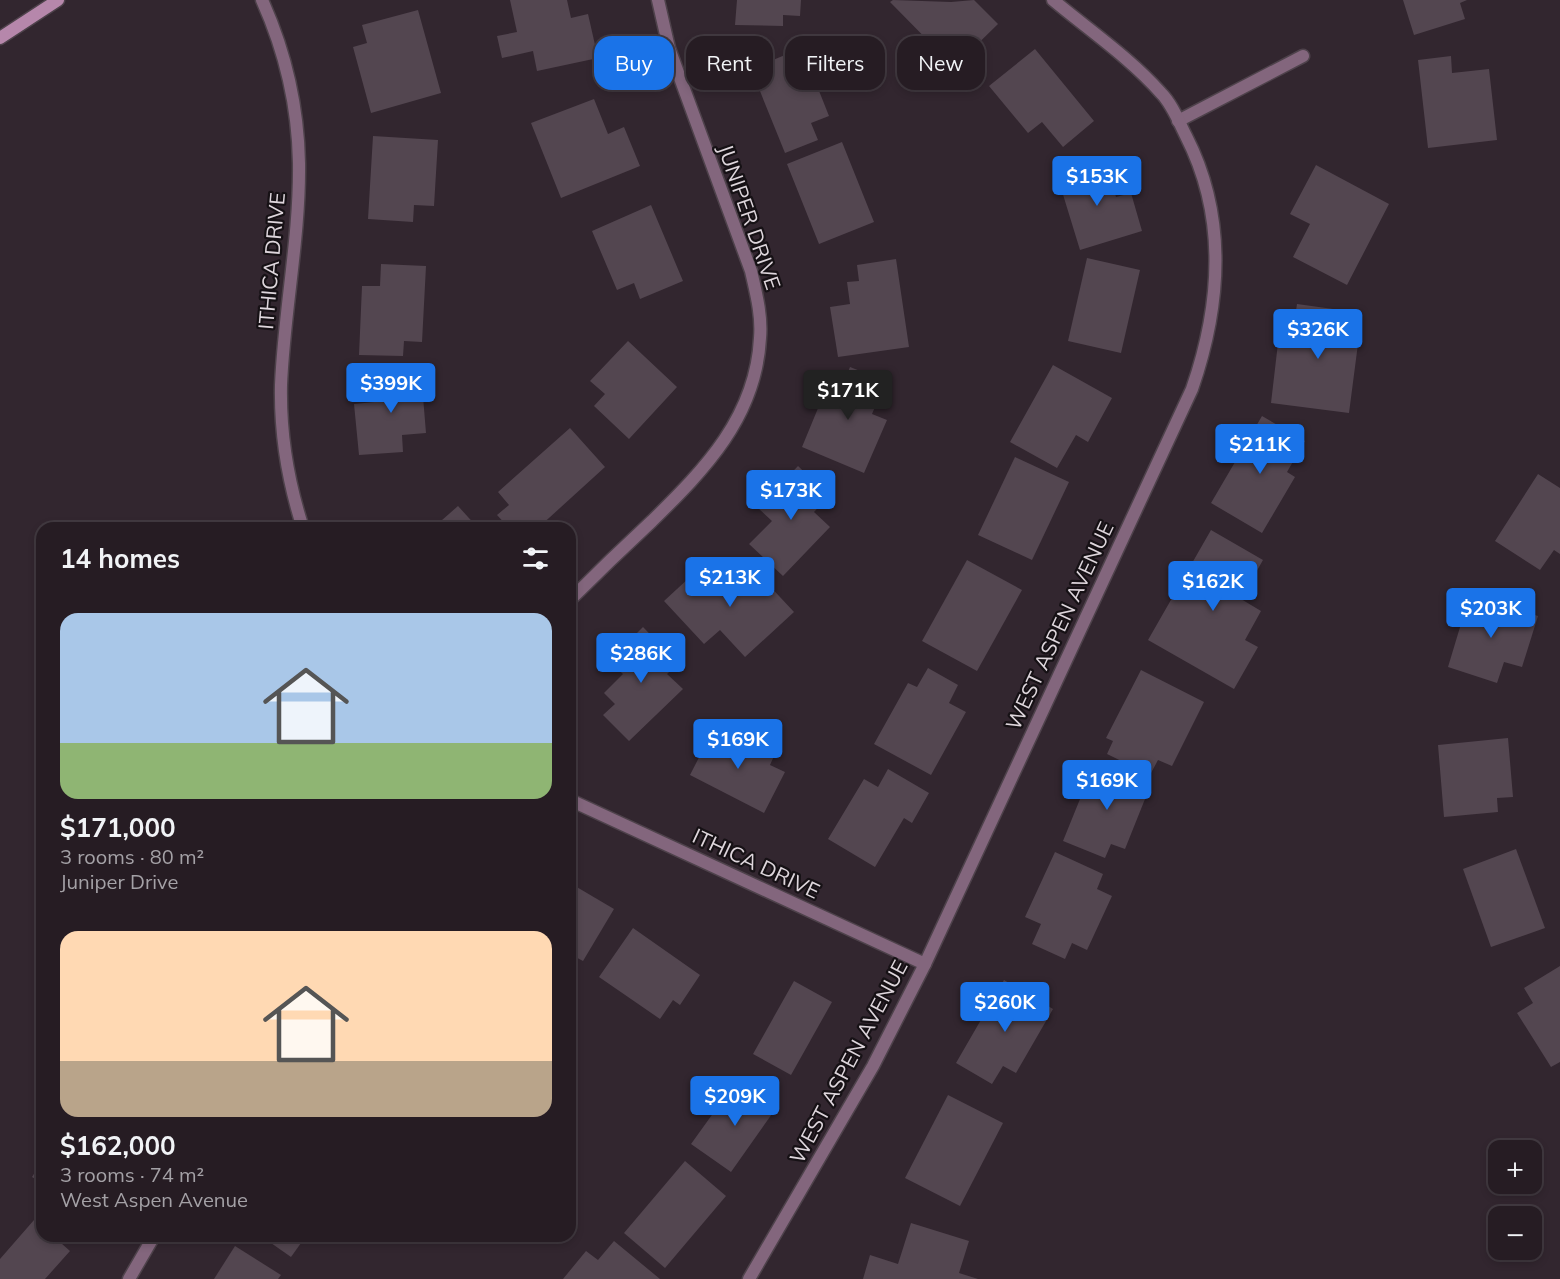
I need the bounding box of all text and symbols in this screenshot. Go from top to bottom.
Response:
chip: Buy [594,36,674,90]
chip: Rent [686,36,773,90]
chip: Filters [785,36,885,90]
chip: New [897,36,985,90]
street label: JUNIPER DRIVE [713,141,787,293]
pin: $153K [1055,156,1139,207]
text: $153K [1066,163,1128,188]
street label: ITHICA DRIVE [252,191,290,330]
pin: $326K [1276,309,1360,360]
text: $326K [1287,316,1349,341]
pin: $399K [349,363,433,414]
text: $399K [360,370,422,395]
pin: $171K [806,370,890,421]
text: $171K [817,377,879,402]
pin: $211K [1218,424,1302,475]
text: $211K [1229,431,1291,456]
pin: $173K [749,470,833,521]
text: $173K [760,477,822,502]
street label: WEST ASPEN AVENUE [999,517,1119,734]
text: 14 homes [60,542,180,575]
icon: filters [519,542,552,575]
pin: $213K [688,557,772,608]
pin: $162K [1171,561,1255,612]
text: $213K [699,564,761,589]
text: $162K [1182,568,1244,593]
pin: $203K [1449,588,1533,639]
text: $203K [1460,595,1522,620]
pin: $286K [599,633,683,684]
text: $286K [610,640,672,665]
icon: home [252,652,360,760]
pin: $169K [696,719,780,770]
text: $169K [707,726,769,751]
pin: $169K [1065,760,1149,811]
text: $169K [1076,767,1138,792]
text: $171,000 [60,811,176,844]
street label: ITHICA DRIVE [689,822,824,904]
text: 3 rooms · 80 m² [60,844,204,869]
text: Juniper Drive [60,869,178,894]
street label: WEST ASPEN AVENUE [783,955,913,1168]
icon: home [252,970,360,1078]
pin: $260K [963,982,1047,1033]
text: $260K [974,989,1036,1014]
pin: $209K [693,1076,777,1127]
text: $209K [704,1083,766,1108]
text: $162,000 [60,1129,176,1162]
map controls [1488,1140,1542,1260]
button: + [1488,1140,1542,1194]
text: 3 rooms · 74 m² [60,1162,204,1187]
text: West Aspen Avenue [60,1187,248,1212]
button: − [1488,1206,1542,1260]

